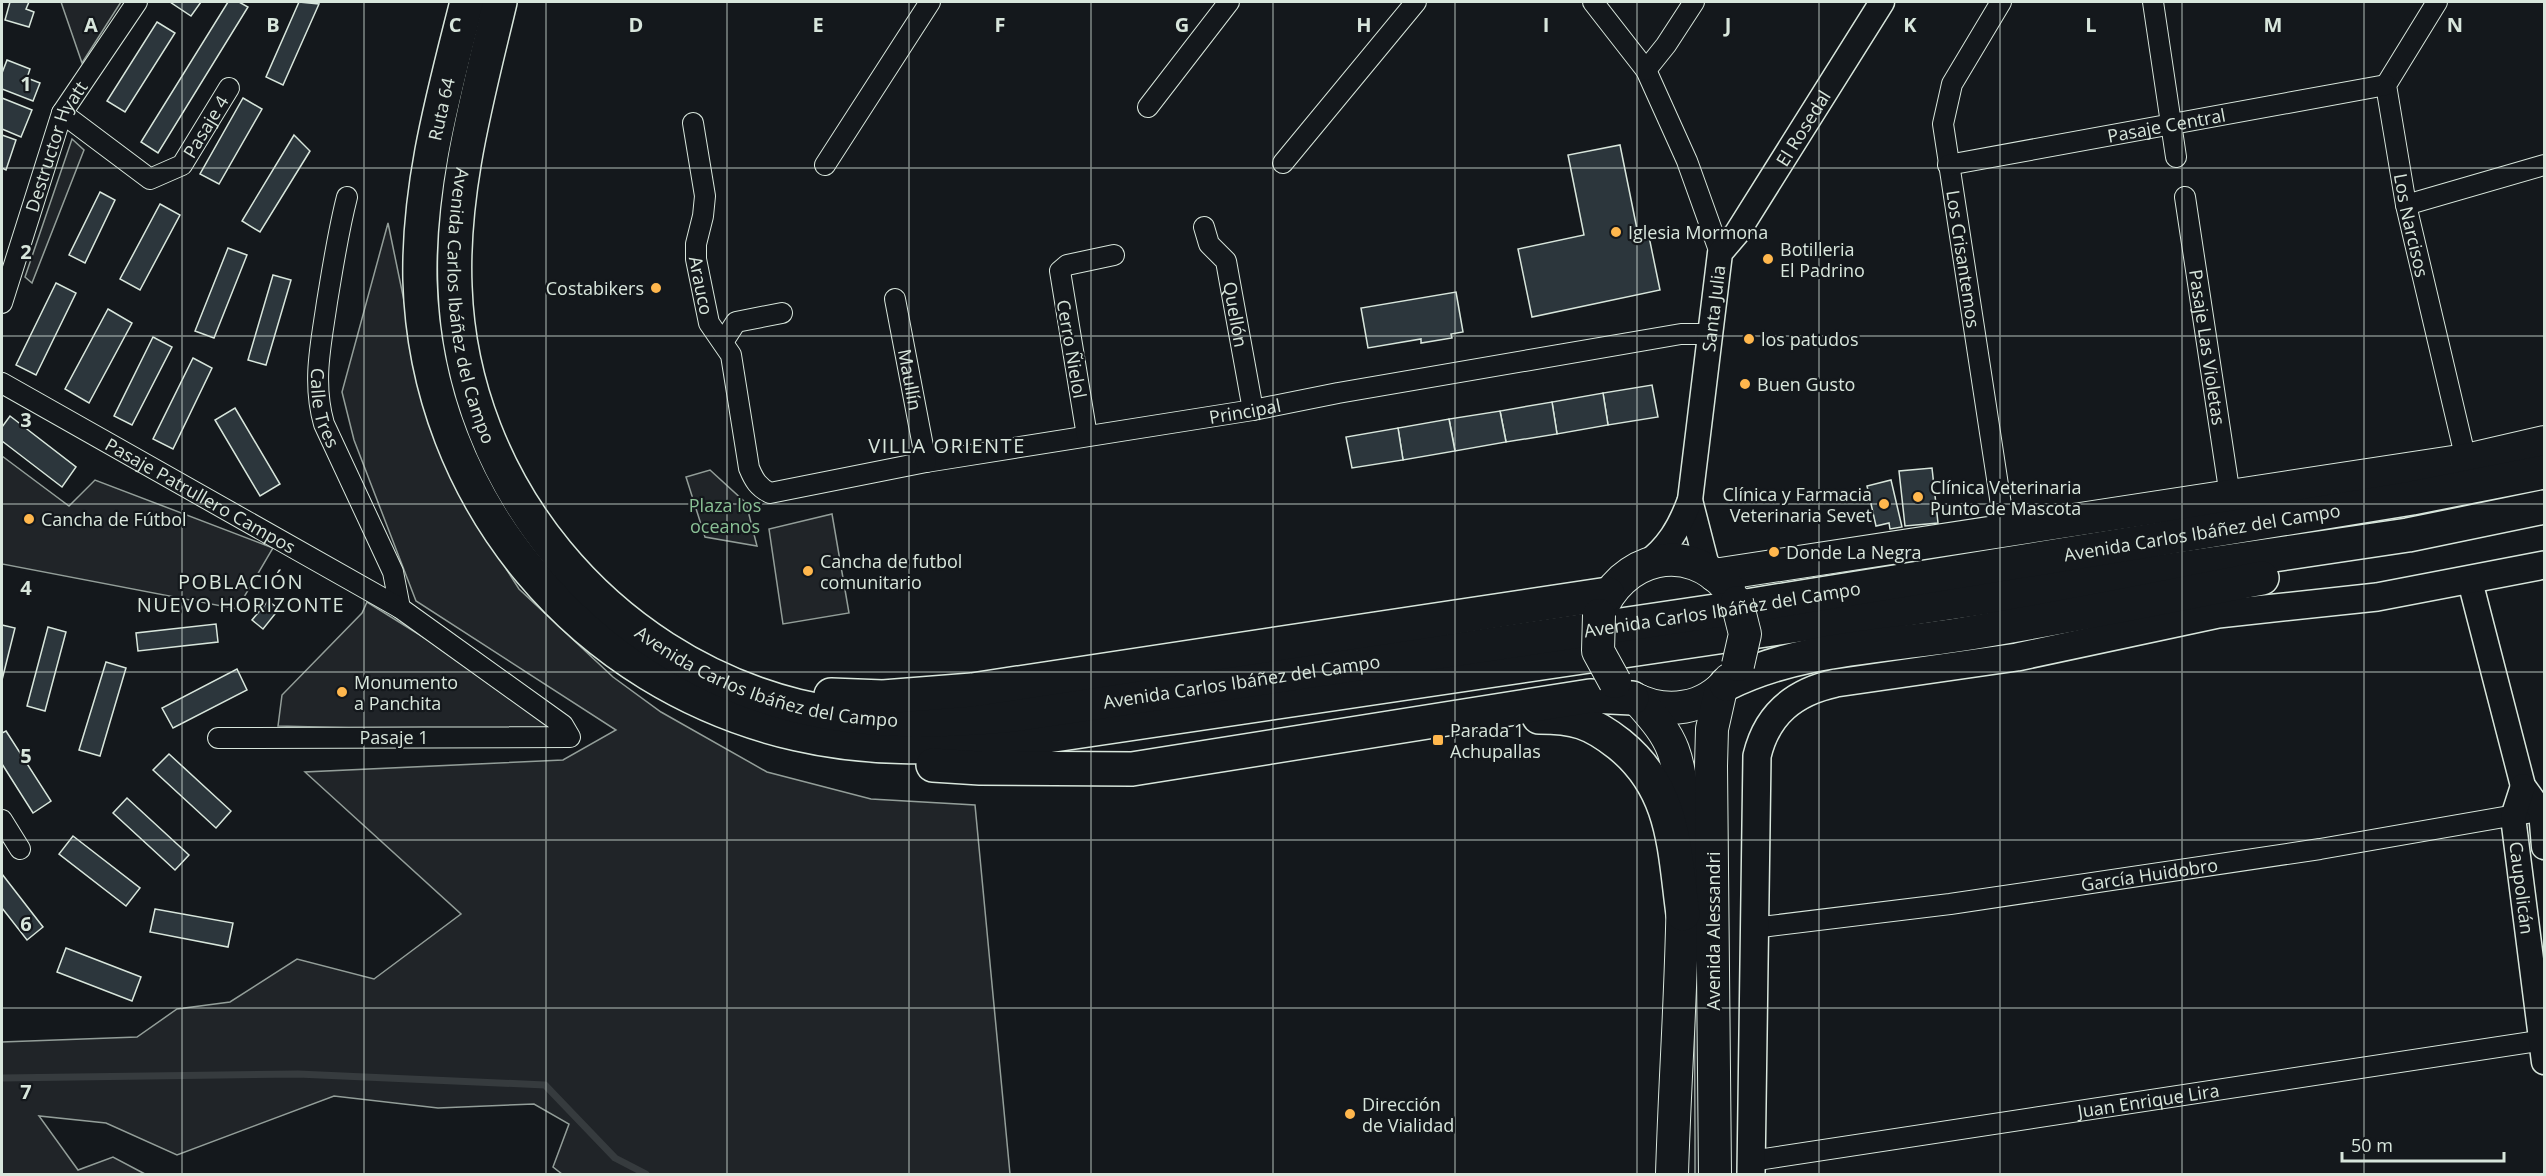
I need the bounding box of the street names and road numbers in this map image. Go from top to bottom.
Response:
street label: Ruta 64 [422,75,460,143]
street label: Destructor Hyatt [20,76,92,215]
street label: El Rosedal [1770,85,1836,171]
street label: Pasaje 4 [177,91,234,162]
street label: Pasaje Central [2105,103,2227,148]
street label: Avenida Carlos Ibáñez del Campo [443,166,501,447]
street label: Los Narcisos [2389,172,2435,280]
street label: Los Crisantemos [1941,188,1986,329]
street label: Arauco [684,254,719,317]
street label: Santa Julia [1696,264,1730,353]
street label: Pasaje Las Violetas [2184,268,2231,427]
street label: Quellón [1218,280,1253,349]
street label: Cerro Ñielol [1052,298,1092,400]
street label: Maullín [893,347,928,412]
street label: Calle Tres [306,368,345,451]
street label: Principal [1207,393,1283,429]
street label: Pasaje Patrullero Campos [101,432,300,559]
street label: Avenida Carlos Ibáñez del Campo [2062,498,2342,566]
street label: Avenida Carlos Ibáñez del Campo [1582,576,1862,642]
street label: Avenida Carlos Ibáñez del Campo [631,620,899,732]
street label: Avenida Carlos Ibáñez del Campo [1101,649,1382,714]
street label: Pasaje 1 [359,725,429,749]
street label: Caupolicán [2504,840,2540,936]
street label: Avenida Alessandri [1701,852,1725,1010]
street label: García Huidobro [2079,852,2219,896]
street label: Juan Enrique Lira [2074,1078,2221,1123]

